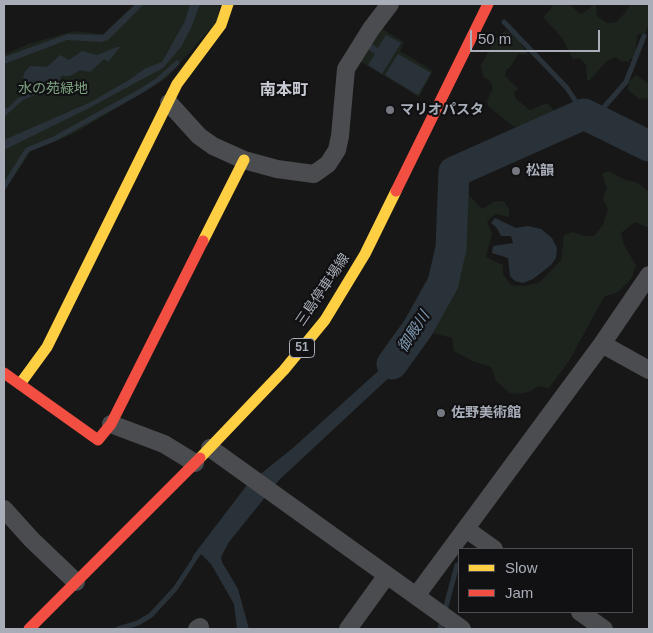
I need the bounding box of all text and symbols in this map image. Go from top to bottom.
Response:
scale bar [473,20,603,52]
text: 50 m [478,30,511,47]
park label: 水の苑緑地 [18,81,88,97]
district label: 南本町 [260,81,308,101]
place label: マリオパスタ [400,102,484,118]
marker: マリオパスタ [384,104,396,116]
place label: 松韻 [526,163,554,179]
marker: 松韻 [510,165,522,177]
street label: 三島停車場線 [293,250,353,330]
water label: 御殿川 [394,308,434,356]
road number: 51 [290,338,314,358]
place label: 佐野美術館 [451,405,521,421]
marker: 佐野美術館 [435,407,447,419]
legend [458,548,633,613]
text: Slow [505,559,538,576]
text: Jam [505,584,533,601]

